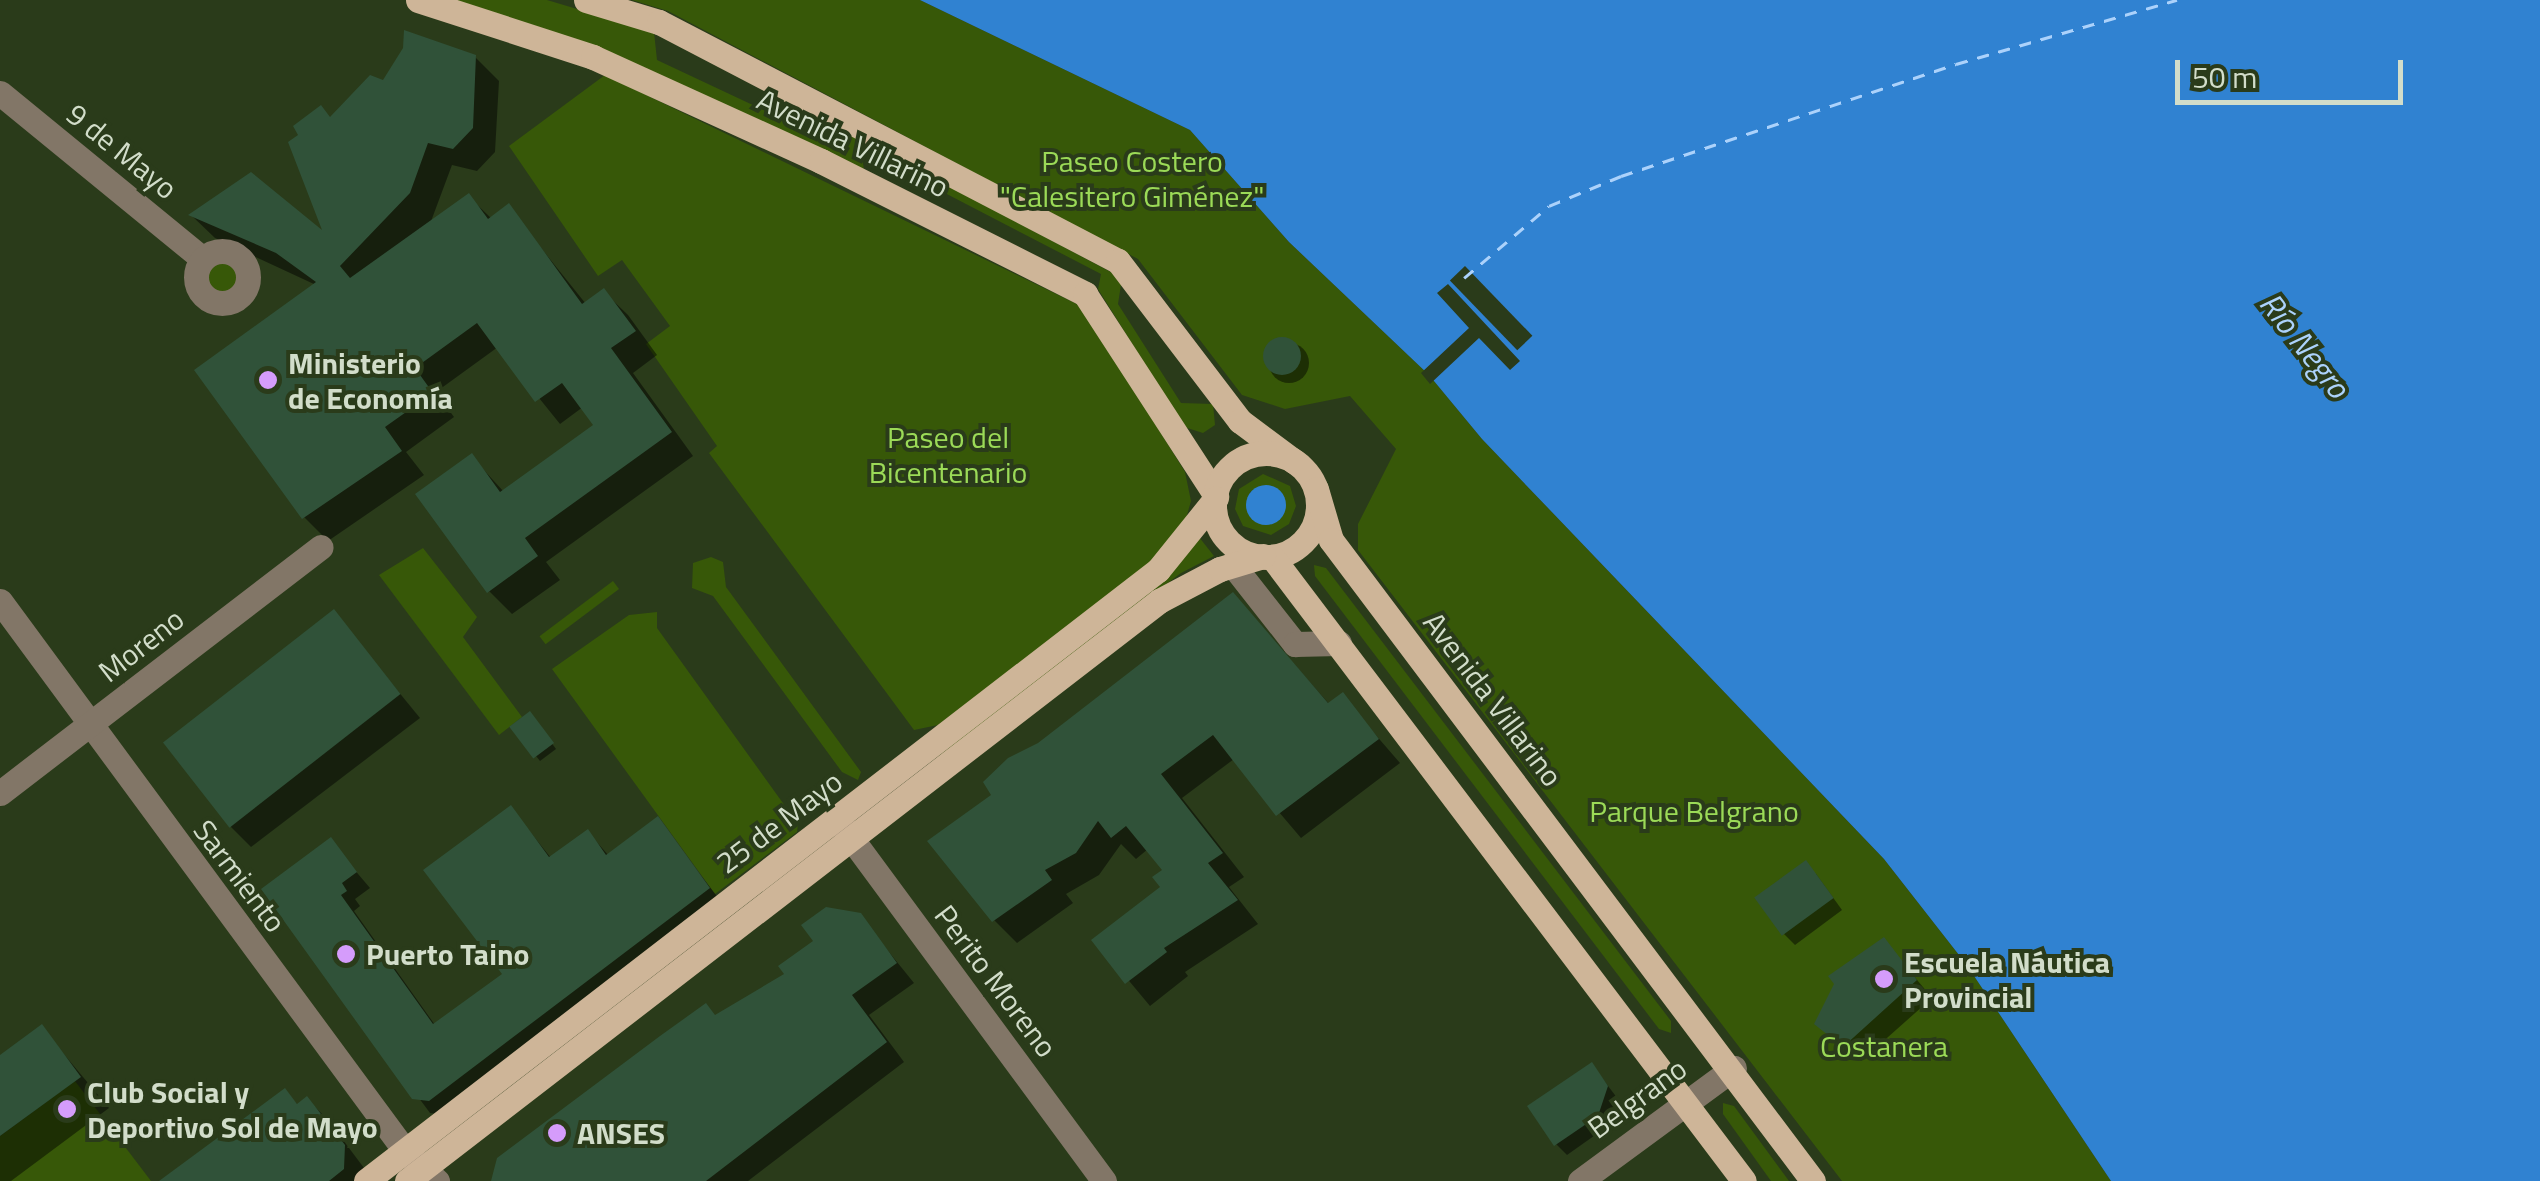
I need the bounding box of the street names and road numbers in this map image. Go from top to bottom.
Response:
street label: Avenida Villarino [751,81,955,205]
street label: 9 de Mayo [60,96,184,206]
street label: Moreno [91,601,191,689]
street label: Avenida Villarino [1416,605,1570,793]
street label: 25 de Mayo [709,763,849,881]
street label: Sarmiento [186,813,294,939]
street label: Perito Moreno [927,898,1065,1064]
street label: Belgrano [1581,1050,1693,1146]

